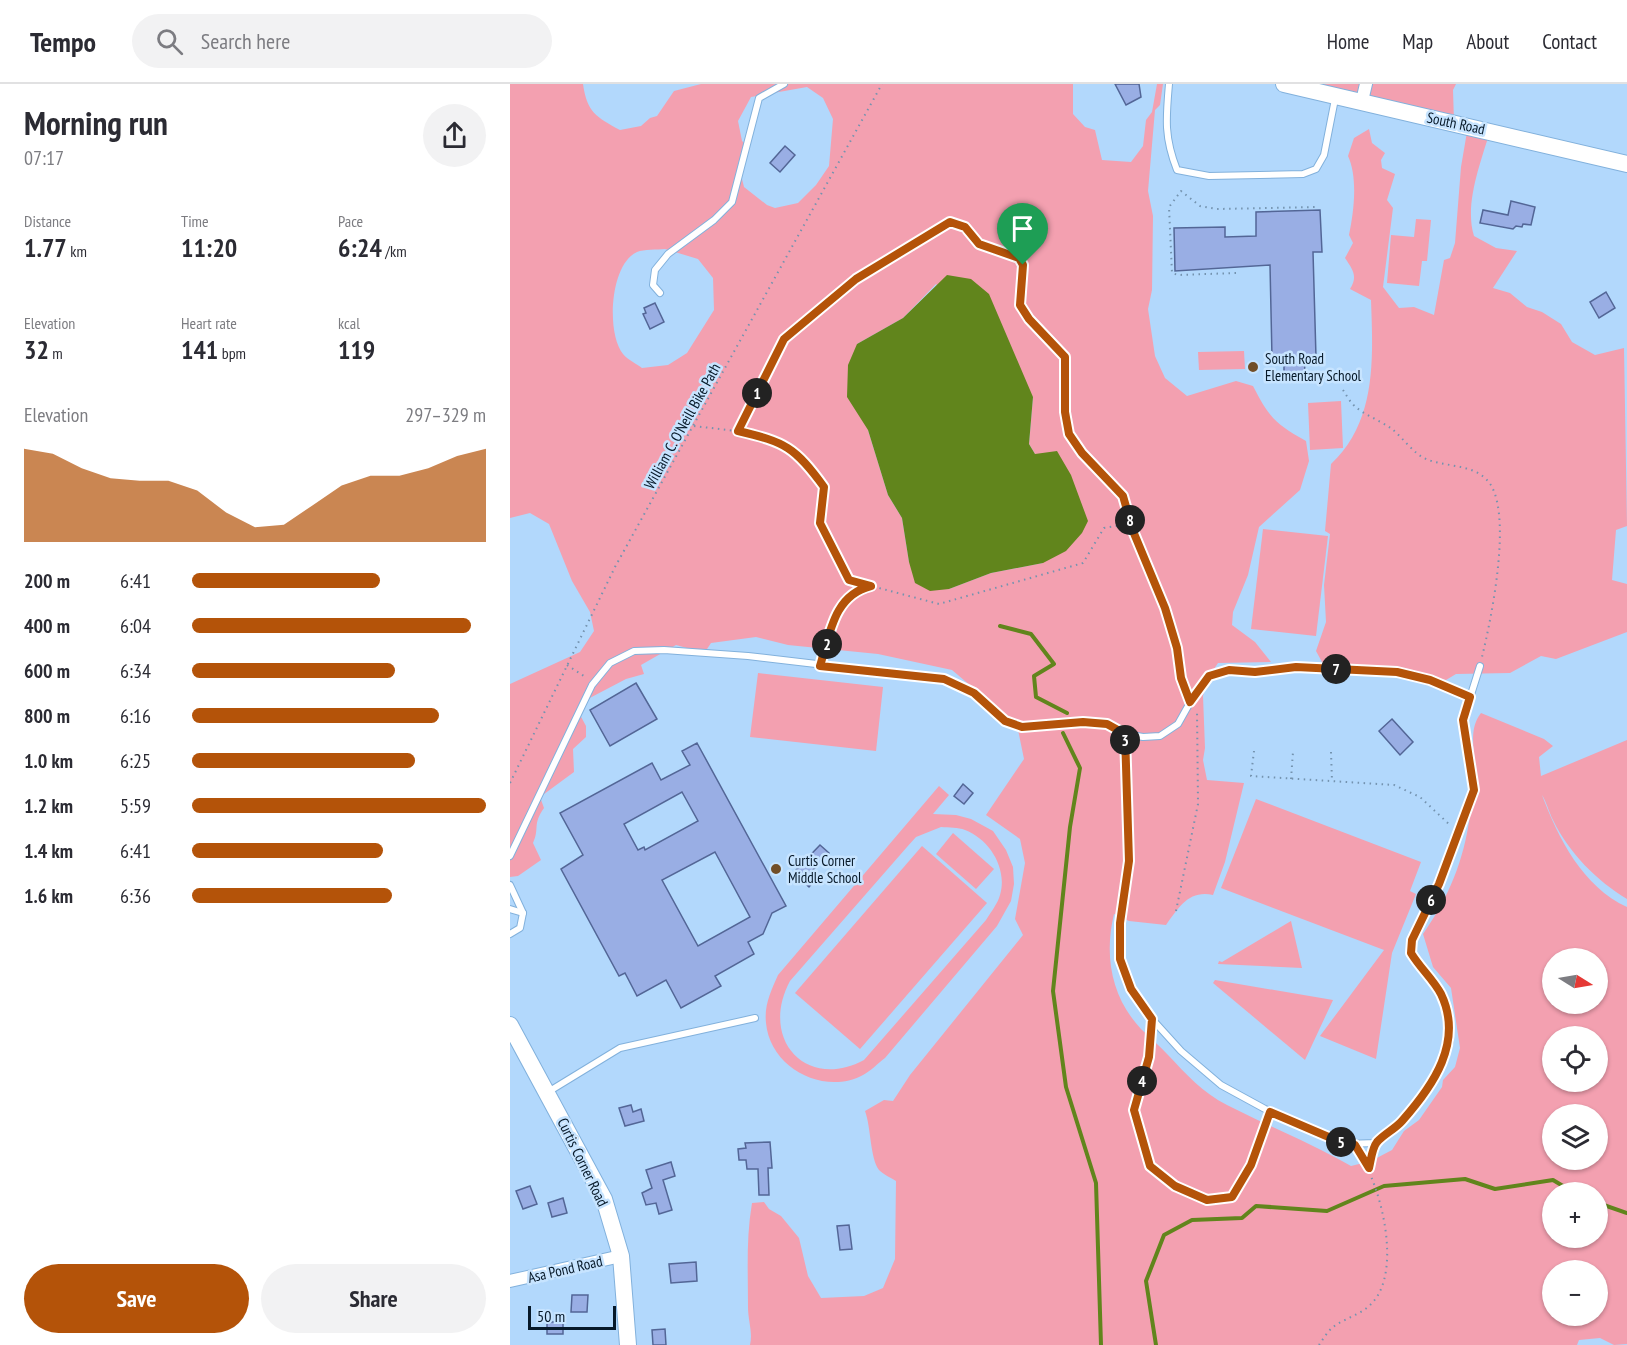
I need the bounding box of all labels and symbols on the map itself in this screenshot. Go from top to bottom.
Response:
street label: South Road [1425,108,1487,138]
pin [997,203,1048,265]
place label: South Road Elementary School [1265,349,1362,385]
street label: William C. O'Neill Bike Path [640,360,724,492]
marker: South Road Elementary School [1246,360,1260,374]
pin: 1 [742,378,772,408]
pin: 8 [1115,505,1145,535]
pin: 2 [812,629,842,659]
pin: 7 [1321,654,1351,684]
pin: 3 [1110,725,1140,755]
place label: Curtis Corner Middle School [788,851,862,887]
marker: Curtis Corner Middle School [769,862,783,876]
pin: 6 [1416,885,1446,915]
north arrow [1542,948,1608,1014]
pin: 4 [1127,1066,1157,1096]
street label: Curtis Corner Road [553,1115,613,1209]
pin: 5 [1326,1127,1356,1157]
street label: Asa Pond Road [526,1251,604,1287]
scale bar [528,1303,616,1330]

